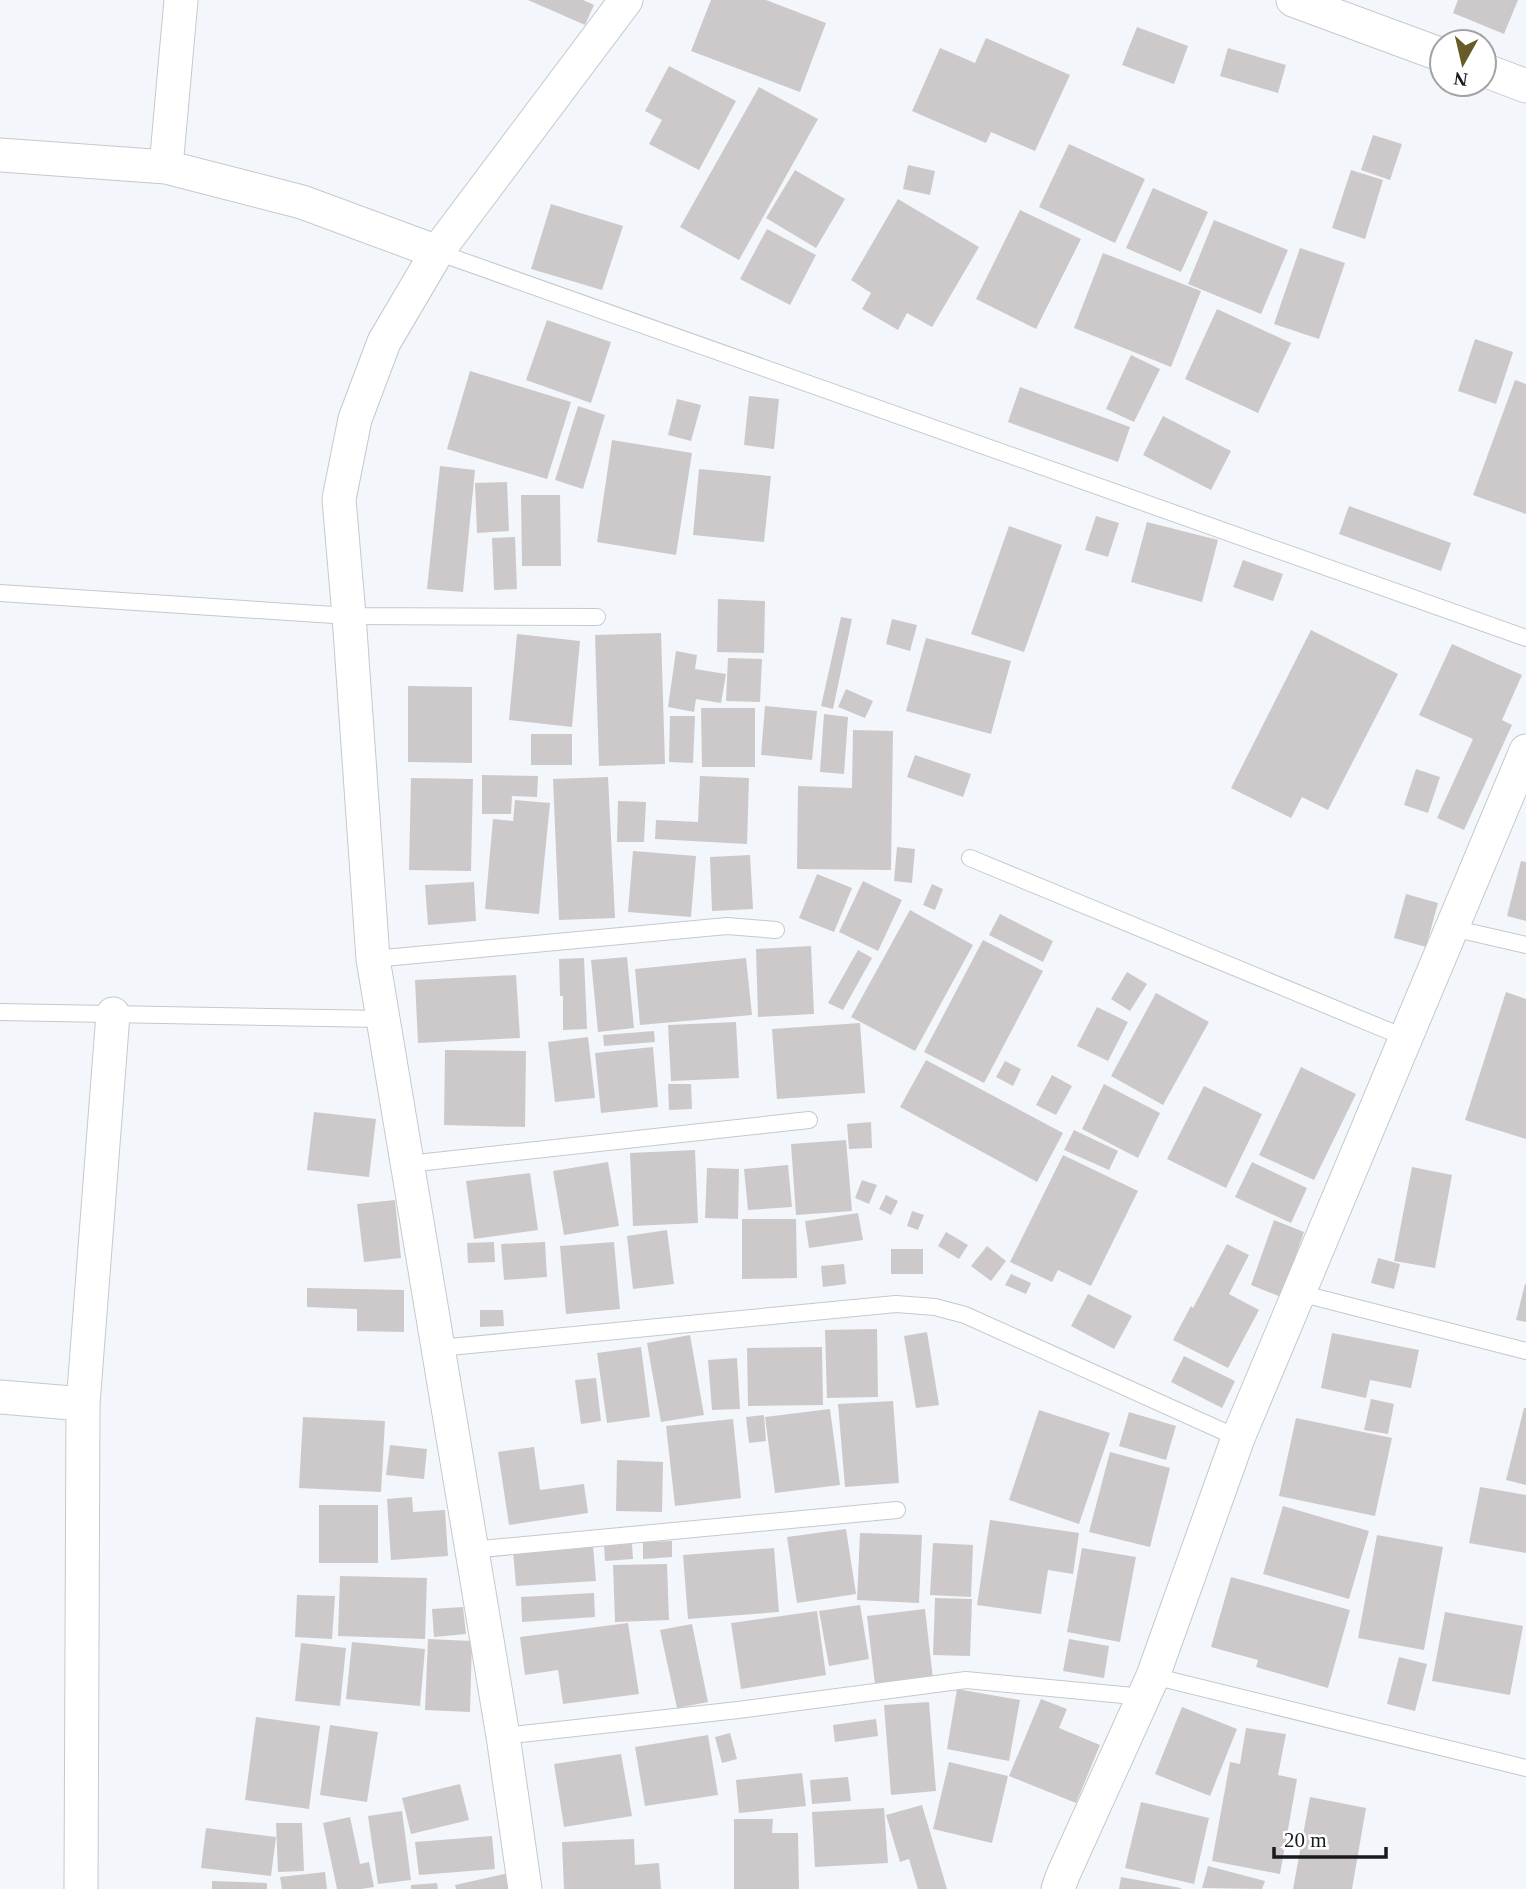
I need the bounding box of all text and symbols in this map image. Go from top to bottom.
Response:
north arrow [1428,28,1498,98]
text: N [1452,68,1469,91]
scale bar [1274,1815,1386,1859]
text: 20 m [1284,1828,1327,1852]

